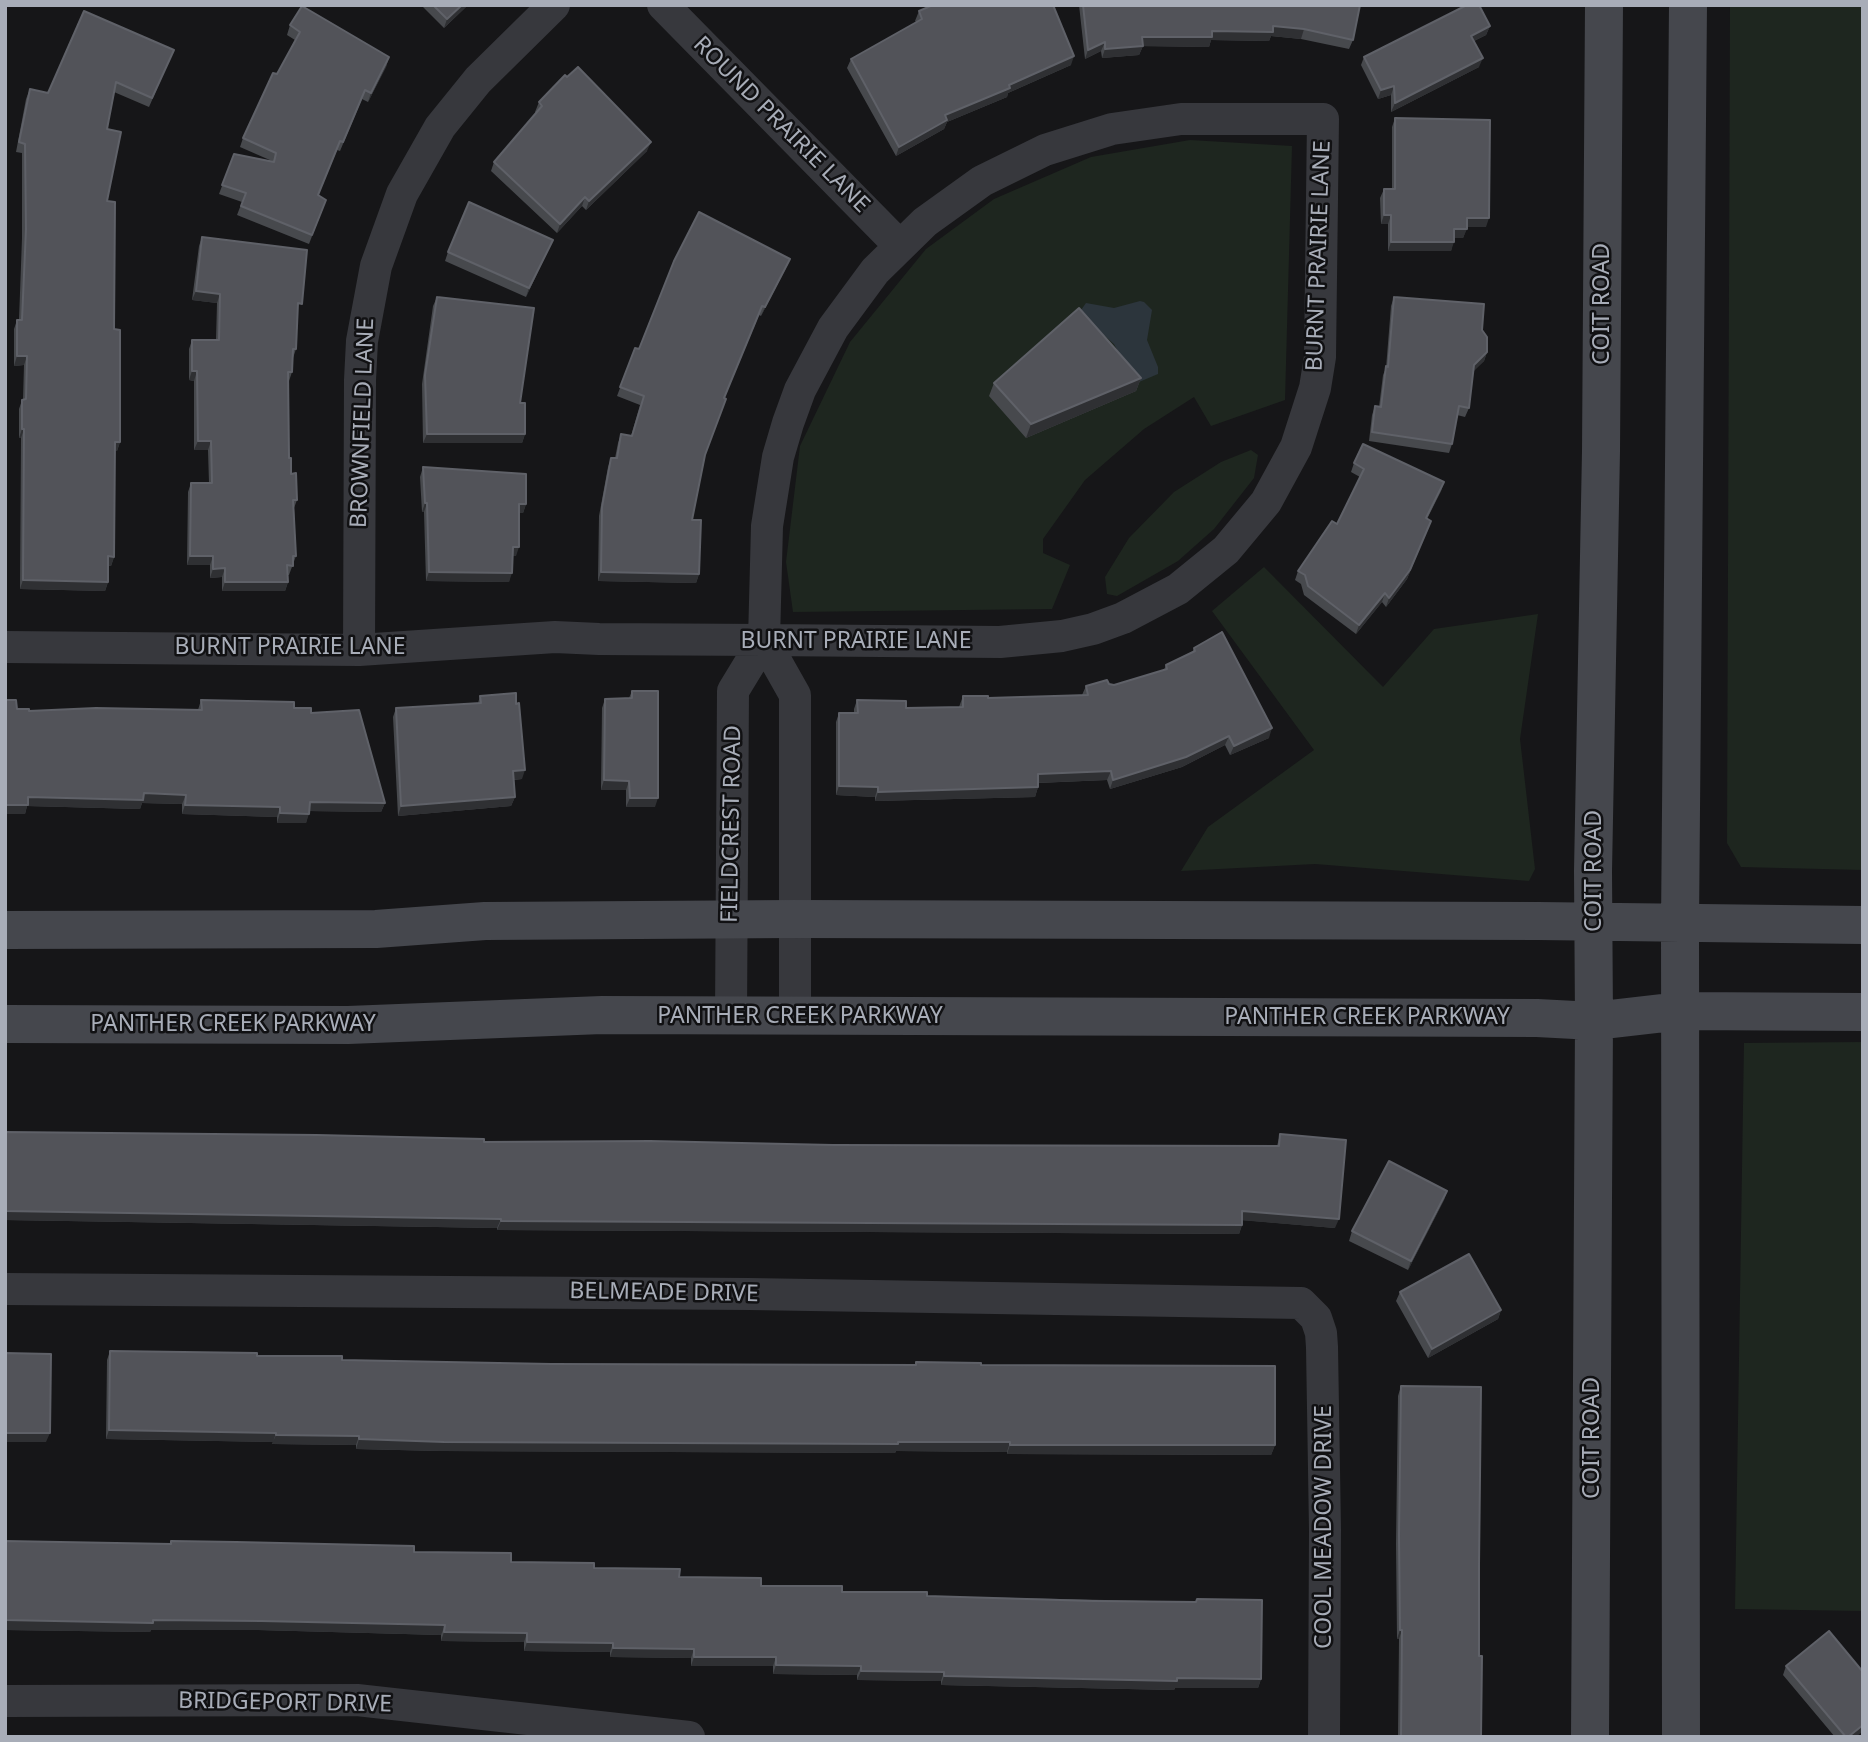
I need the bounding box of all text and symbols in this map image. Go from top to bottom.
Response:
street label: ROUND PRAIRIE LANE [687,31,875,219]
street label: BURNT PRAIRIE LANE [1301,140,1337,372]
street label: COIT ROAD [1588,243,1616,365]
street label: BROWNFIELD LANE [346,317,380,529]
street label: BURNT PRAIRIE LANE [741,627,971,655]
street label: BURNT PRAIRIE LANE [175,633,405,661]
street label: FIELDCREST ROAD [716,725,748,923]
street label: COIT ROAD [1580,810,1608,932]
street label: PANTHER CREEK PARKWAY [657,1002,943,1030]
street label: PANTHER CREEK PARKWAY [1224,1003,1510,1031]
street label: PANTHER CREEK PARKWAY [90,1010,376,1038]
street label: BELMEADE DRIVE [569,1278,759,1308]
street label: COIT ROAD [1578,1377,1606,1499]
street label: COOL MEADOW DRIVE [1310,1405,1338,1649]
street label: BRIDGEPORT DRIVE [178,1687,392,1719]

